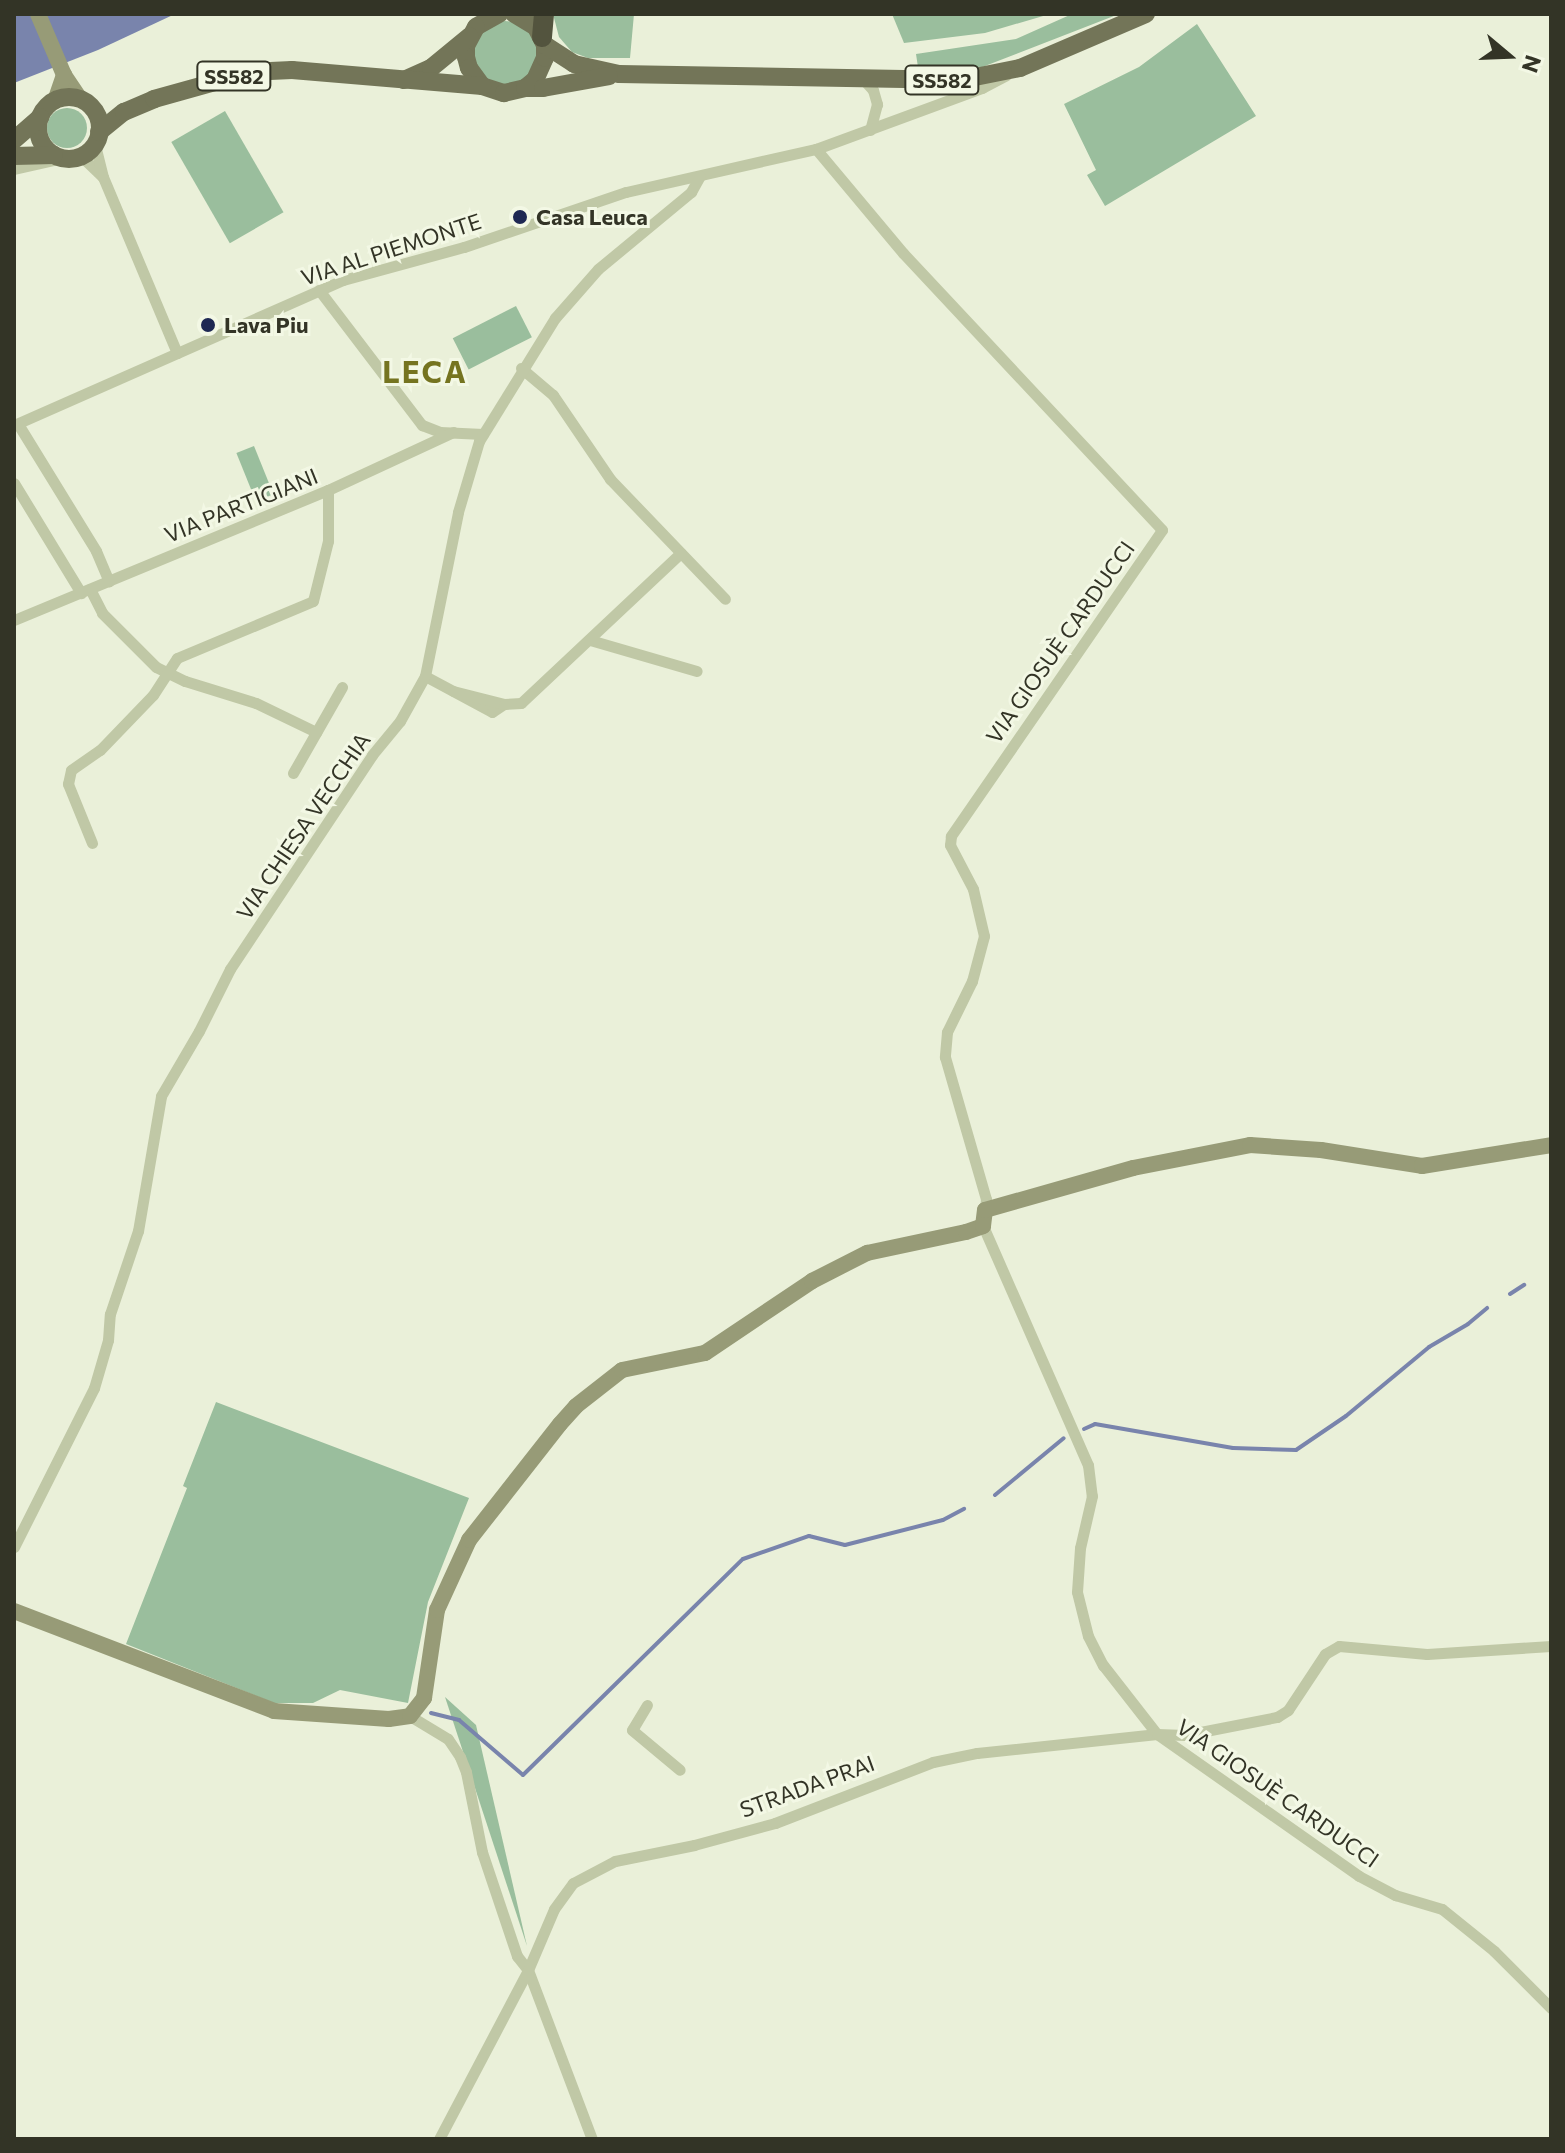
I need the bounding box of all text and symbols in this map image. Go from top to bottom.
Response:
north arrow [1469,16,1549,96]
text: N [1517,52,1548,76]
road number: SS582 [196,60,272,92]
road number: SS582 [904,64,980,96]
place label: Casa Leuca [536,204,648,230]
street label: VIA AL PIEMONTE [298,207,484,291]
marker: Casa Leuca [511,208,529,226]
place label: Lava Piu [224,312,309,338]
marker: Lava Piu [199,316,217,334]
district label: LECA [382,353,468,389]
street label: VIA PARTIGIANI [160,462,322,548]
street label: VIA GIOSUÈ CARDUCCI [980,536,1140,748]
street label: VIA CHIESA VECCHIA [231,727,375,925]
street label: VIA GIOSUÈ CARDUCCI [1172,1713,1384,1873]
street label: STRADA PRAI [736,1749,878,1823]

